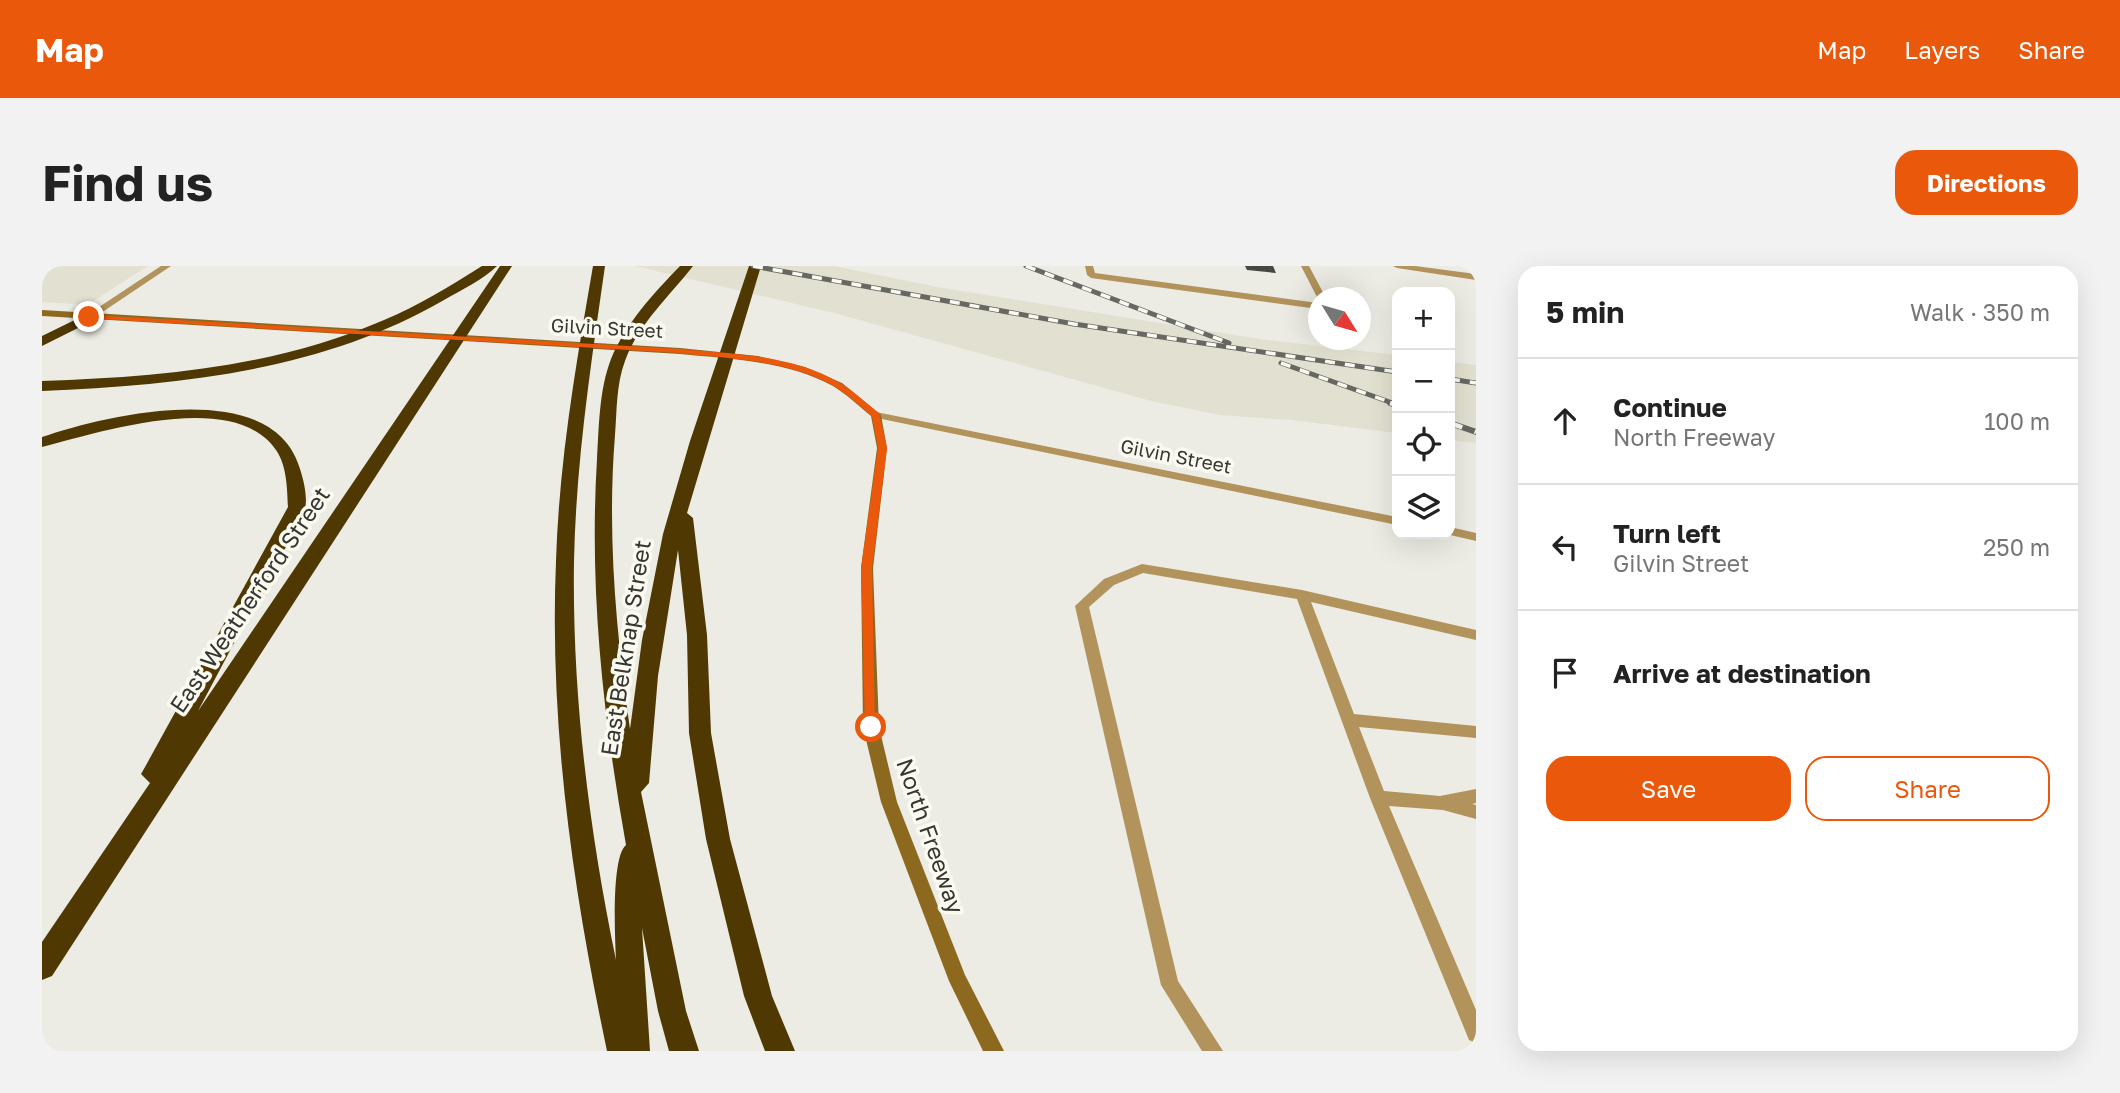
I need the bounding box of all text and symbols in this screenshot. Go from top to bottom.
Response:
text: Map [35,30,104,69]
text: Map [1817,35,1866,64]
text: Layers [1904,35,1980,64]
text: Share [2018,35,2085,64]
button: Directions [1895,150,2078,215]
text: Find us [42,153,213,212]
north arrow [1308,287,1371,350]
map controls [1392,287,1455,539]
button: + [1392,287,1455,350]
text: 5 min [1546,294,1624,330]
text: Walk · 350 m [1910,298,2050,326]
route end [73,301,104,332]
street label: Gilvin Street [550,313,664,342]
button: − [1392,350,1455,413]
text: Continue [1613,392,1727,423]
icon: ahead [1546,402,1584,440]
text: 100 m [1984,407,2050,435]
button: locate [1392,413,1455,476]
text: North Freeway [1613,423,1775,451]
street label: Gilvin Street [1119,433,1234,478]
button: layers [1392,476,1455,539]
street label: East Weatherford Street [163,481,335,718]
text: Turn left [1613,518,1721,549]
icon: left [1546,528,1584,566]
text: 250 m [1983,533,2050,561]
street label: East Belknap Street [594,538,656,758]
text: Gilvin Street [1613,549,1749,577]
icon: arrive [1546,654,1584,692]
text: Arrive at destination [1613,658,1871,689]
route start [855,711,886,742]
street label: North Freeway [891,754,971,917]
button: Save [1546,756,1791,821]
button: Share [1805,756,2050,821]

